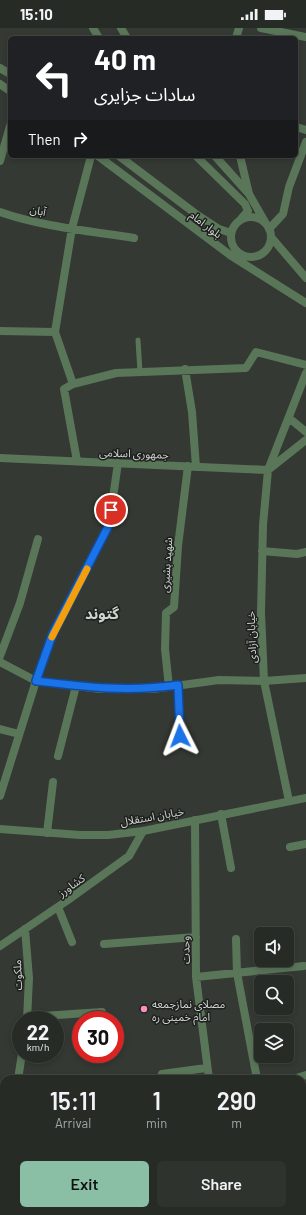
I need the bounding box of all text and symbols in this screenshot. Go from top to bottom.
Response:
text: 15:10 [20,5,53,23]
text: 40 m [94,42,156,76]
icon: left [28,52,80,104]
text: سادات جزایری [94,83,195,105]
icon: right [69,128,91,150]
text: Then [28,130,61,148]
street label: آبان [29,202,48,219]
street label: بلوار امام [186,208,225,242]
street label: جمهوری اسلامی [99,445,170,462]
pin [94,493,128,527]
icon: arrive [100,499,122,521]
street label: شهید بشیری [158,536,175,593]
district label: گتوند [85,604,119,623]
street label: خیابان آزادی [244,610,259,663]
position arrow [159,715,201,757]
street label: خیابان استقلال [119,804,186,829]
street label: کشاورز [54,871,88,900]
map controls [254,927,294,1063]
button: sound [254,927,294,967]
street label: وحدت [178,936,193,964]
street label: ملکوت [10,959,25,991]
button: search [254,975,294,1015]
place label: مصلای نمازجمعه امام خمینی ره [152,997,226,1025]
marker: مصلای نمازجمعه امام خمینی ره [139,1004,149,1014]
speed limit sign: 30 [72,1011,124,1063]
text: 22 [27,1020,49,1044]
button: layers [254,1023,294,1063]
text: km/h [27,1041,49,1053]
text: 15:11 [50,1086,96,1115]
text: 1 [152,1086,161,1115]
text: 290 [217,1086,256,1115]
text: Arrival [55,1115,91,1131]
text: min [146,1115,167,1131]
text: m [231,1115,242,1131]
button: Exit [20,1161,149,1207]
button: Share [157,1161,286,1207]

